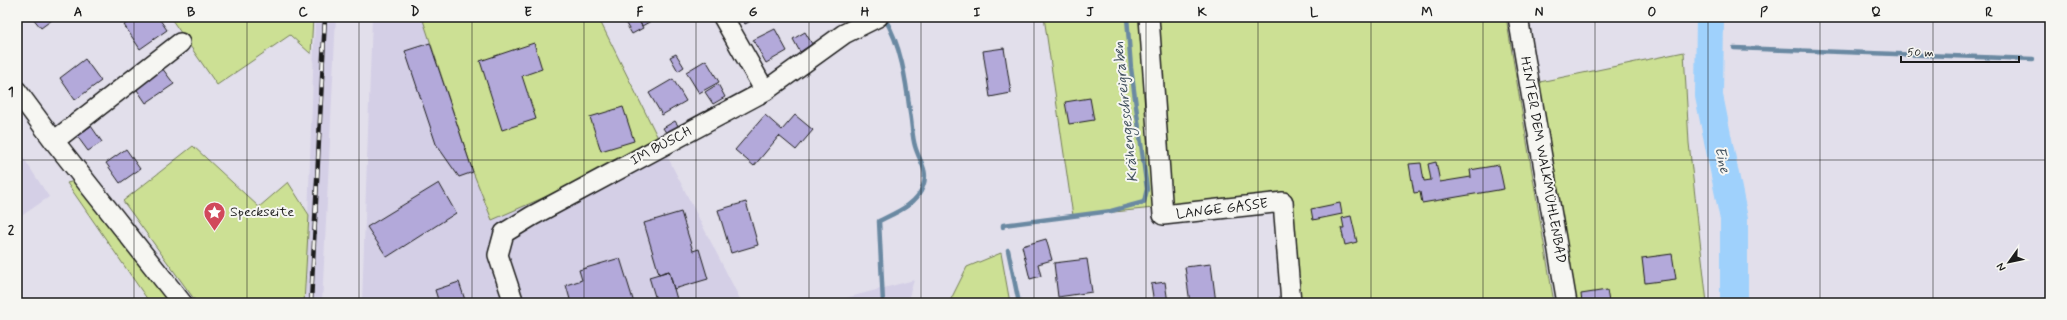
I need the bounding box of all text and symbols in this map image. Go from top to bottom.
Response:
text: A [74,4,82,21]
text: B [187,4,196,21]
text: C [298,4,308,21]
text: D [411,4,420,21]
text: E [524,4,532,21]
text: F [637,4,644,21]
text: G [749,4,758,21]
text: H [861,4,870,21]
text: I [974,4,981,21]
text: J [1086,4,1094,21]
text: K [1197,4,1207,21]
text: L [1310,4,1319,21]
text: M [1421,4,1433,21]
text: N [1535,4,1544,21]
text: O [1648,4,1657,21]
text: P [1760,4,1768,21]
text: Q [1871,4,1881,21]
text: R [1985,4,1993,21]
scale bar [1901,38,2019,64]
water label: Krähengeschreigraben [1109,40,1144,184]
text: 50 m [1907,45,1934,61]
street label: HINTER DEM WALKMÜHLENBAD [1516,55,1570,265]
text: 1 [8,84,14,101]
street label: IM BUSCH [627,122,695,170]
water label: Eine [1709,145,1735,176]
street label: LANGE GASSE [1175,194,1269,224]
place icon: Speckseite [202,199,228,232]
place label: Speckseite [230,203,294,221]
text: 2 [8,222,15,239]
north arrow [1989,242,2029,282]
text: N [1994,260,2009,274]

